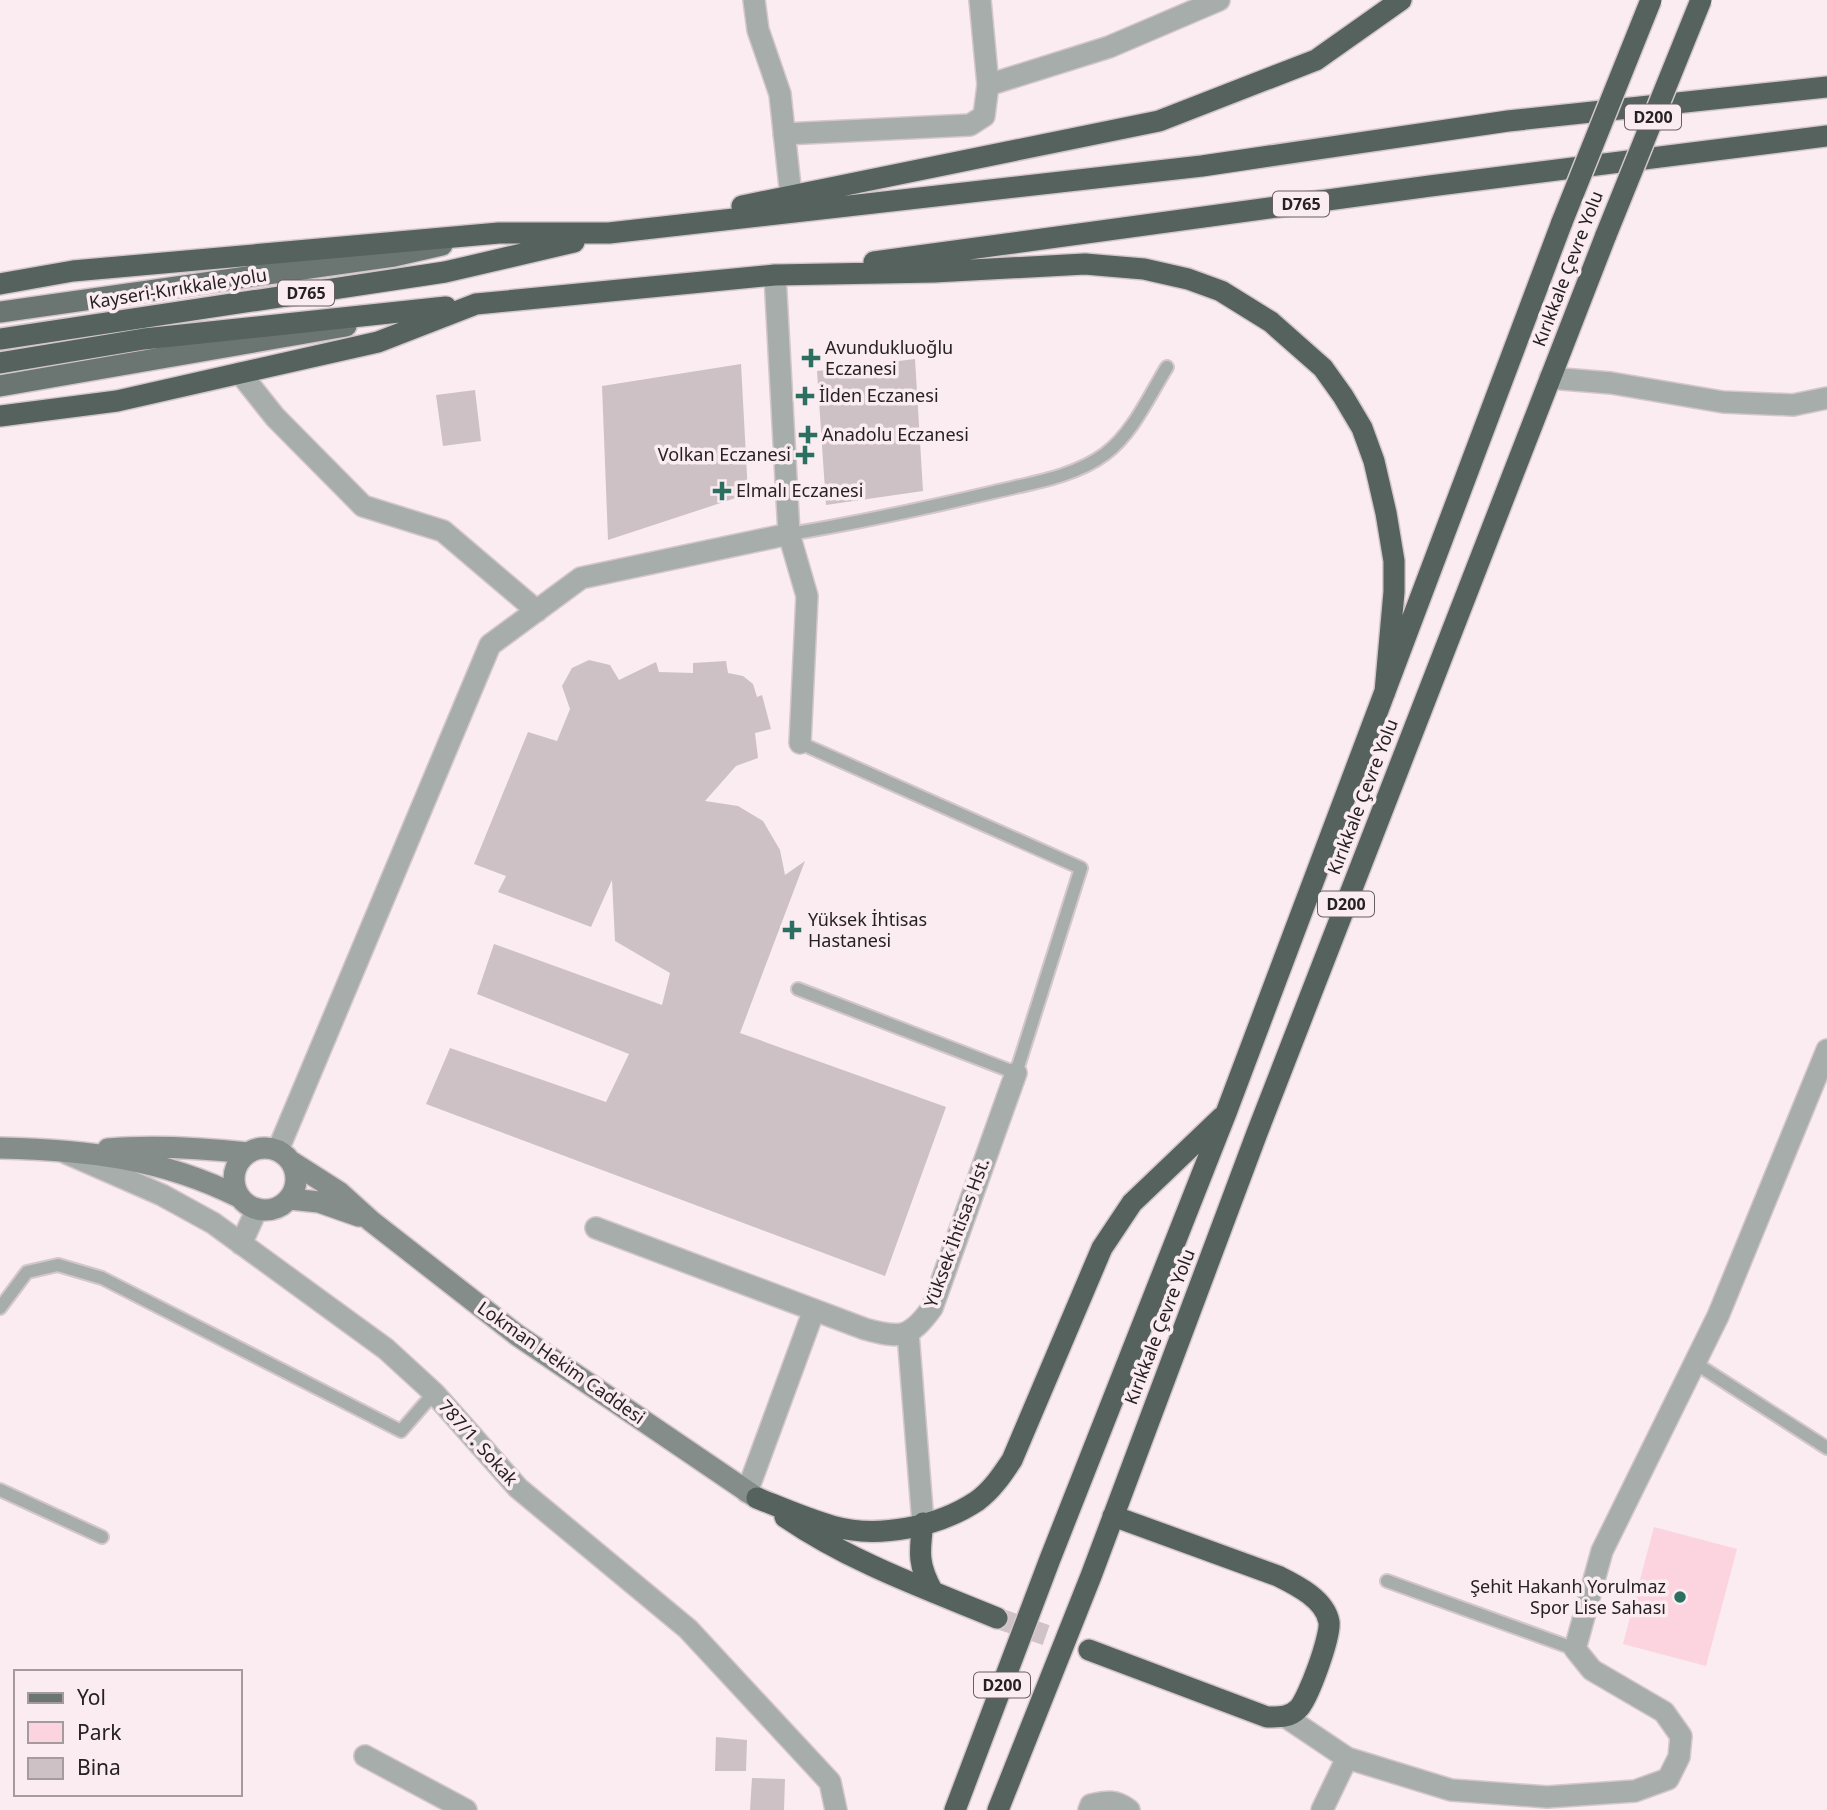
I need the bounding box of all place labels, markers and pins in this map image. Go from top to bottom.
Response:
place label: Avundukluoğlu Eczanesi [825,335,953,380]
marker: Avundukluoğlu Eczanesi [803,350,819,366]
place label: İlden Eczanesi [819,383,939,407]
marker: İlden Eczanesi [797,388,813,404]
place label: Anadolu Eczanesi [822,422,969,446]
marker: Anadolu Eczanesi [800,427,816,443]
place label: Volkan Eczanesi [658,442,791,466]
marker: Volkan Eczanesi [797,447,813,463]
place label: Elmalı Eczanesi [736,478,863,502]
marker: Elmalı Eczanesi [714,483,730,499]
place label: Yüksek İhtisas Hastanesi [808,907,927,952]
marker: Yüksek İhtisas Hastanesi [782,920,802,940]
place label: Şehit Hakanh Yorulmaz Spor Lise Sahası [1470,1574,1666,1619]
marker: Şehit Hakanh Yorulmaz Spor Lise Sahası [1672,1589,1688,1605]

